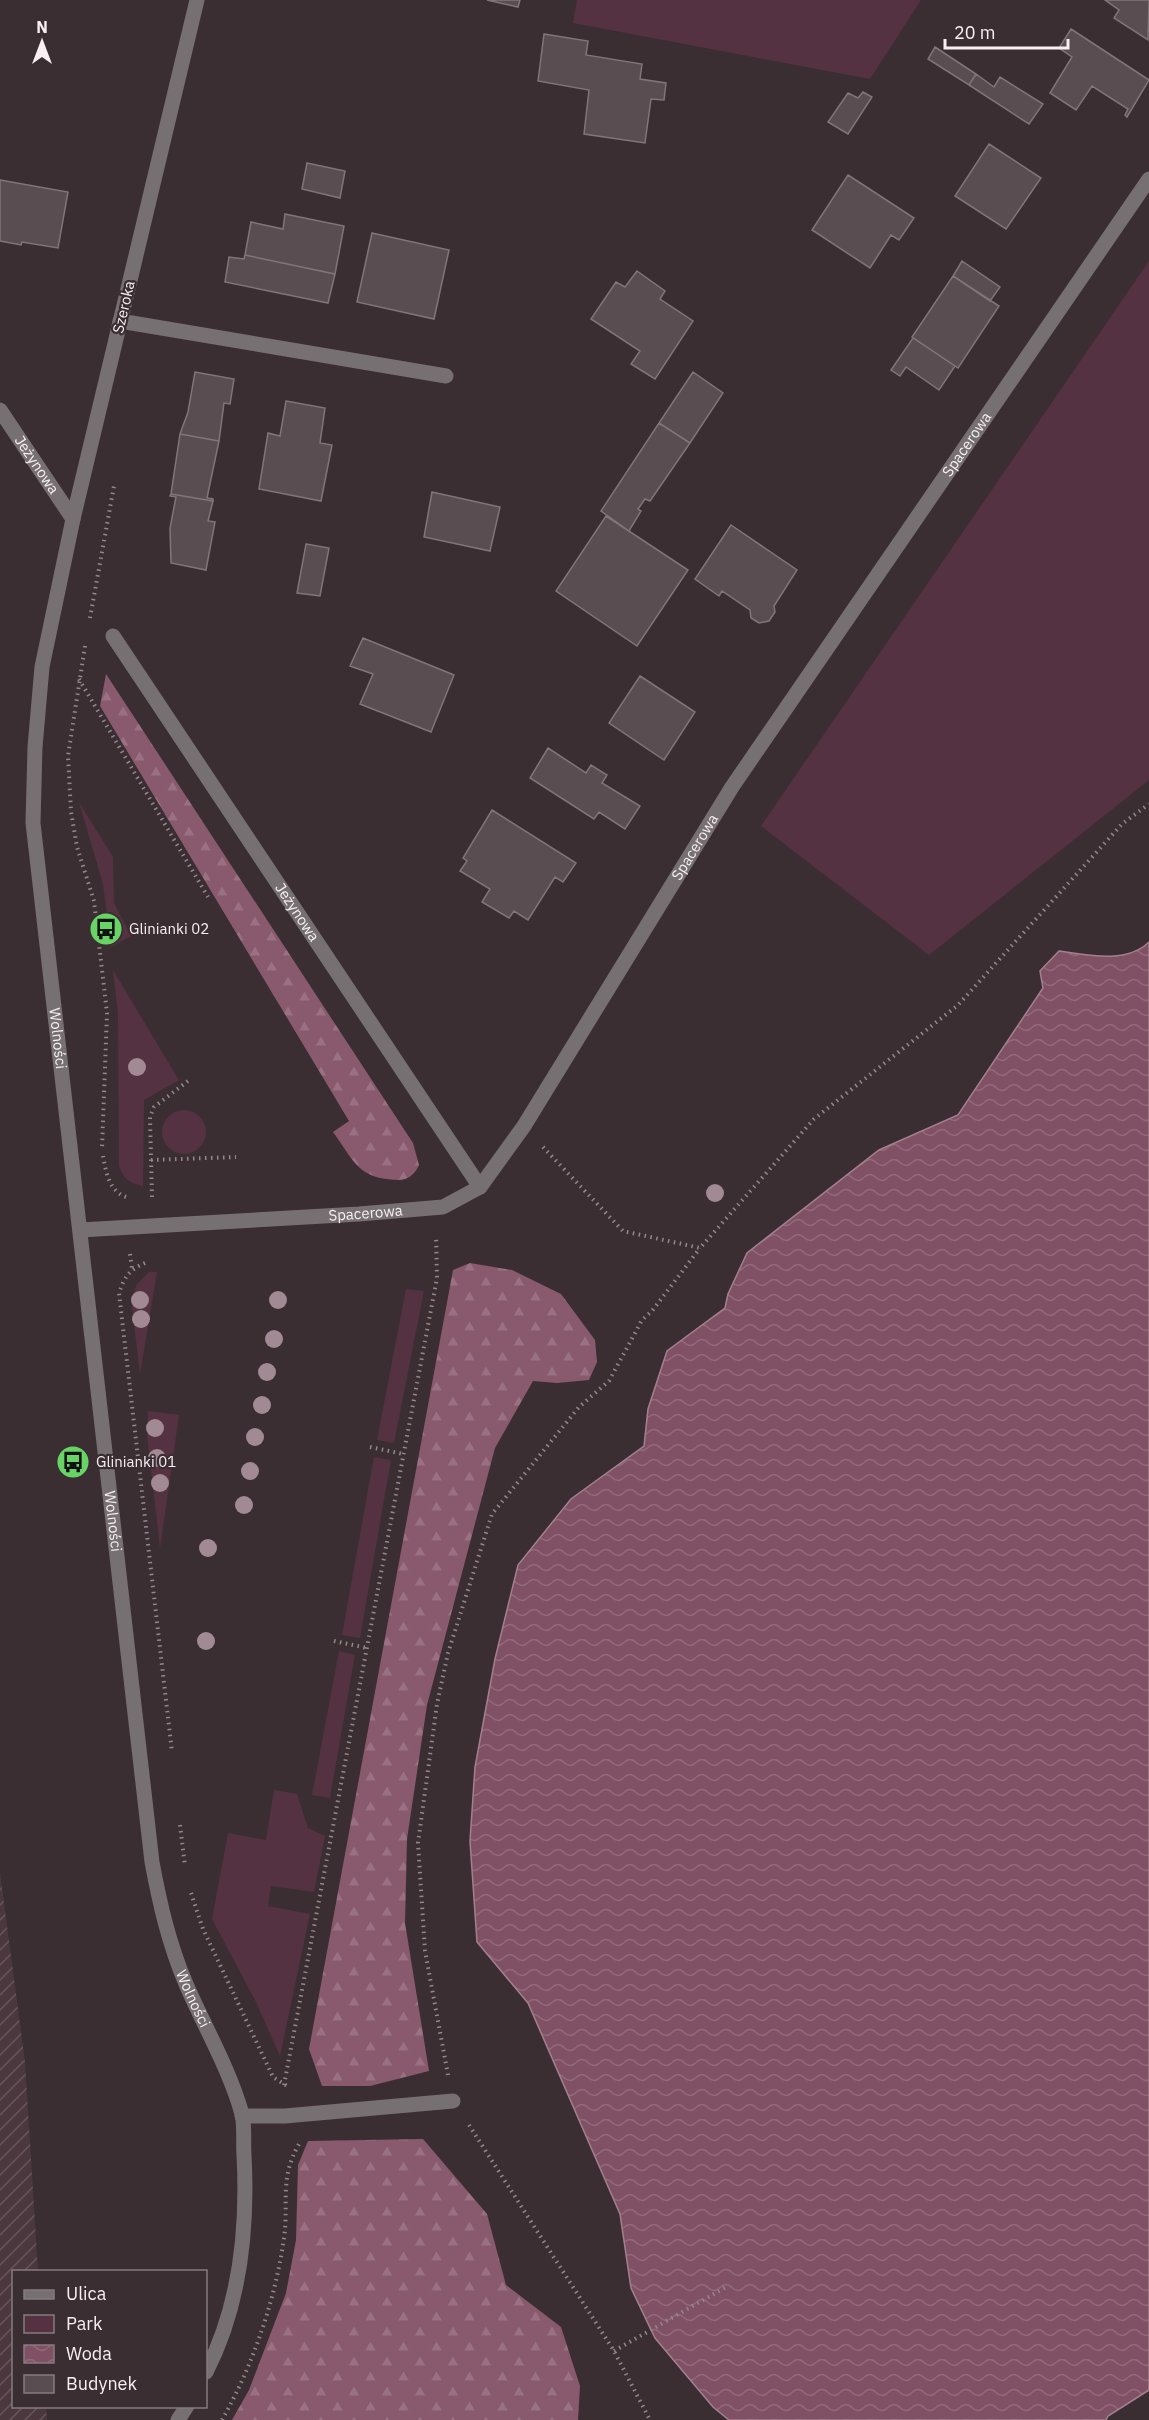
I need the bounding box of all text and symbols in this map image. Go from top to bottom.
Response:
north arrow [12,12,72,72]
scale bar [945,12,1068,50]
text: N [36,17,48,37]
text: 20 m [954,21,996,44]
street label: Szeroka [108,279,139,335]
street label: Spacerowa [938,408,995,480]
street label: Jeżynowa [11,432,64,497]
street label: Spacerowa [667,810,722,884]
street label: Jeżynowa [271,879,324,945]
bus stop icon: Glinianki 02 [88,911,124,947]
place label: Glinianki 02 [129,919,209,938]
street label: Wolności [45,1007,71,1070]
street label: Spacerowa [328,1200,403,1225]
bus stop icon: Glinianki 01 [55,1444,91,1480]
place label: Glinianki 01 [96,1452,176,1471]
street label: Wolności [101,1490,126,1553]
street label: Wolności [172,1967,215,2030]
legend [12,2270,207,2408]
text: Ulica [66,2282,107,2305]
text: Park [66,2312,103,2335]
text: Woda [66,2342,112,2365]
text: Budynek [66,2372,138,2395]

